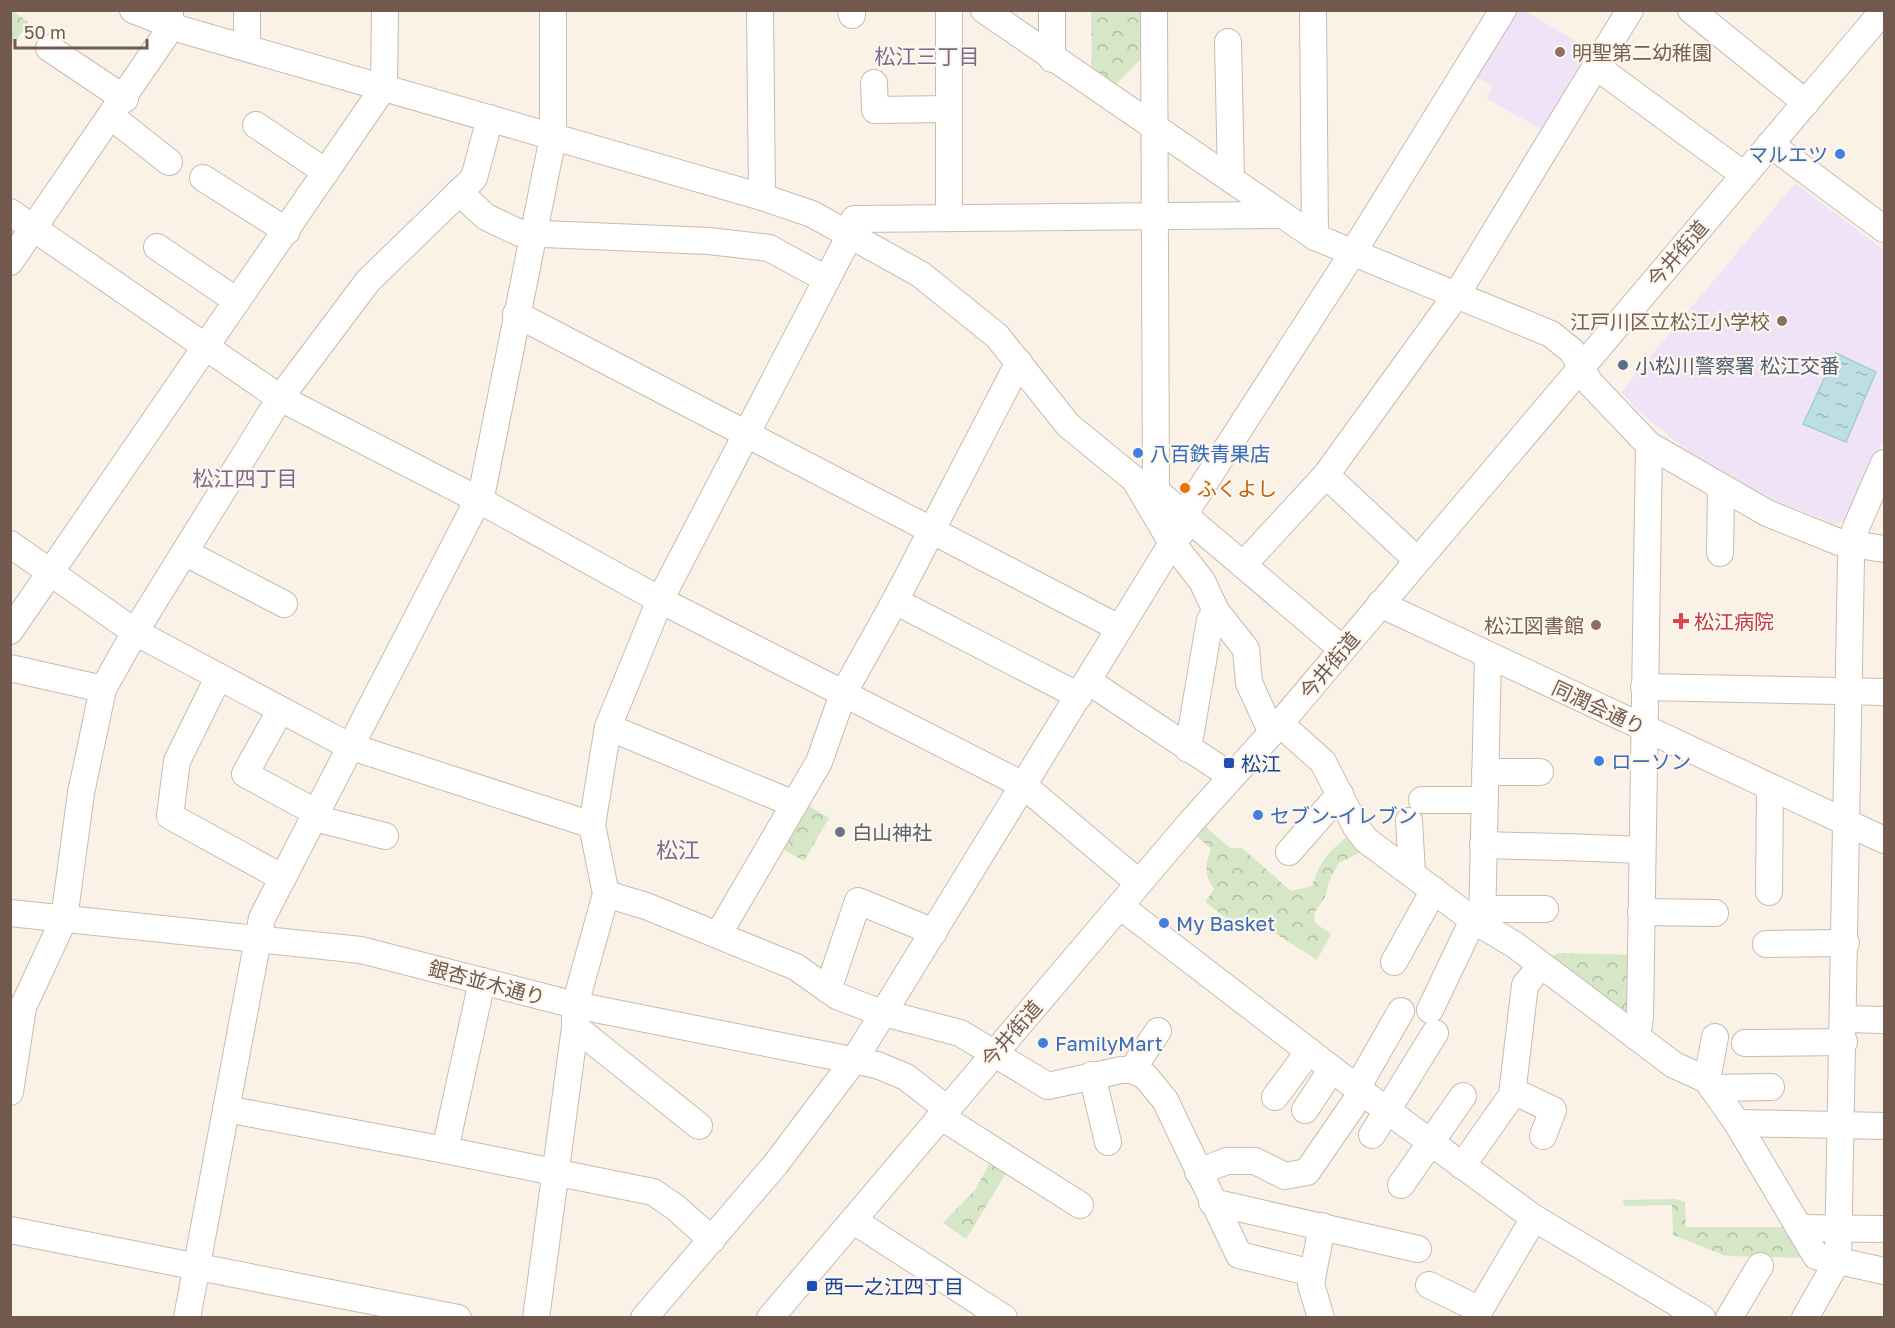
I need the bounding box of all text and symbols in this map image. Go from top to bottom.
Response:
scale bar [15,12,147,50]
text: 50 m [24,21,66,43]
place label: 明聖第二幼稚園 [1572,40,1712,64]
district label: 松江三丁目 [875,43,980,69]
marker: 明聖第二幼稚園 [1553,45,1567,59]
place label: マルエツ [1748,142,1828,166]
marker: マルエツ [1833,147,1847,161]
street label: 今井街道 [1642,215,1712,291]
place label: 江戸川区立松江小学校 [1570,309,1770,333]
marker: 江戸川区立松江小学校 [1775,314,1789,328]
place label: 小松川警察署 松江交番 [1635,353,1840,377]
marker: 小松川警察署 松江交番 [1616,358,1630,372]
place label: 八百鉄青果店 [1150,441,1270,465]
marker: 八百鉄青果店 [1131,446,1145,460]
district label: 松江四丁目 [193,465,298,491]
place label: ふくよし [1197,476,1277,500]
marker: ふくよし [1178,481,1192,495]
place label: 松江病院 [1694,609,1774,633]
marker: 松江病院 [1672,612,1690,630]
place label: 松江図書館 [1484,613,1584,637]
marker: 松江図書館 [1589,618,1603,632]
street label: 今井街道 [1294,627,1364,703]
street label: 同潤会通り [1549,675,1649,739]
place label: ローソン [1611,749,1691,773]
place label: 松江 [1241,751,1281,775]
marker: ローソン [1592,754,1606,768]
marker: 松江 [1222,756,1236,770]
place label: セブン-イレブン [1270,803,1418,827]
marker: セブン-イレブン [1251,808,1265,822]
place label: 白山神社 [852,820,932,844]
marker: 白山神社 [833,825,847,839]
district label: 松江 [656,836,700,863]
place label: My Basket [1176,911,1275,935]
marker: My Basket [1157,916,1171,930]
street label: 銀杏並木通り [426,955,548,1009]
street label: 今井街道 [976,995,1046,1071]
place label: FamilyMart [1055,1031,1163,1055]
marker: FamilyMart [1036,1036,1050,1050]
place label: 西一之江四丁目 [824,1274,964,1298]
marker: 西一之江四丁目 [805,1279,819,1293]

